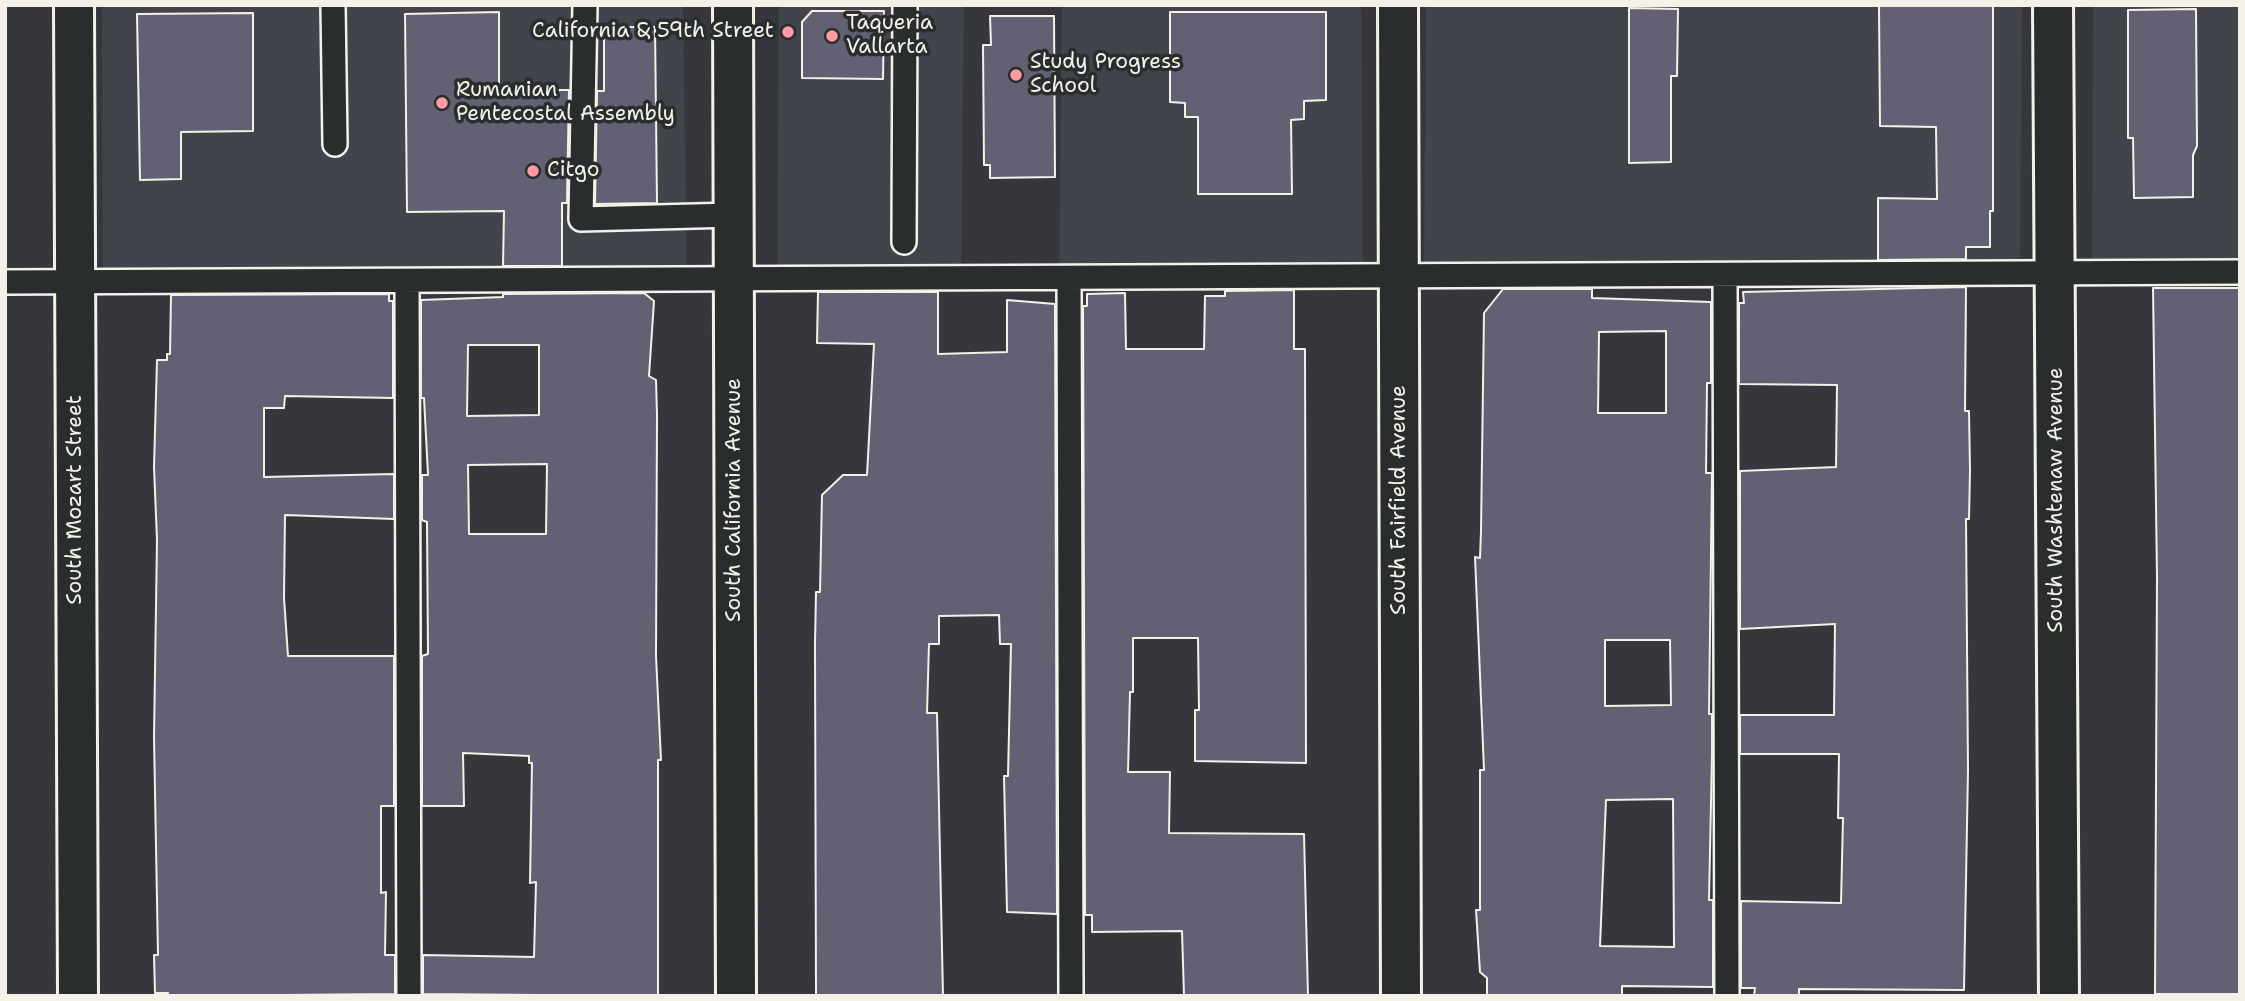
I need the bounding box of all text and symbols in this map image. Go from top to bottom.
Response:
place label: Taqueria Vallarta [846,11,933,61]
place label: California & 59th Street [532,19,774,45]
marker: California & 59th Street [780,24,796,40]
marker: Taqueria Vallarta [824,28,840,44]
place label: Study Progress School [1030,50,1181,100]
marker: Study Progress School [1008,67,1024,83]
place label: Rumanian Pentecostal Assembly [456,78,675,128]
marker: Rumanian Pentecostal Assembly [434,95,450,111]
place label: Citgo [547,158,599,184]
marker: Citgo [525,163,541,179]
street label: South Washtenaw Avenue [2044,367,2070,633]
street label: South California Avenue [722,378,748,622]
street label: South Fairfield Avenue [1387,385,1413,615]
street label: South Mozart Street [63,395,89,605]

